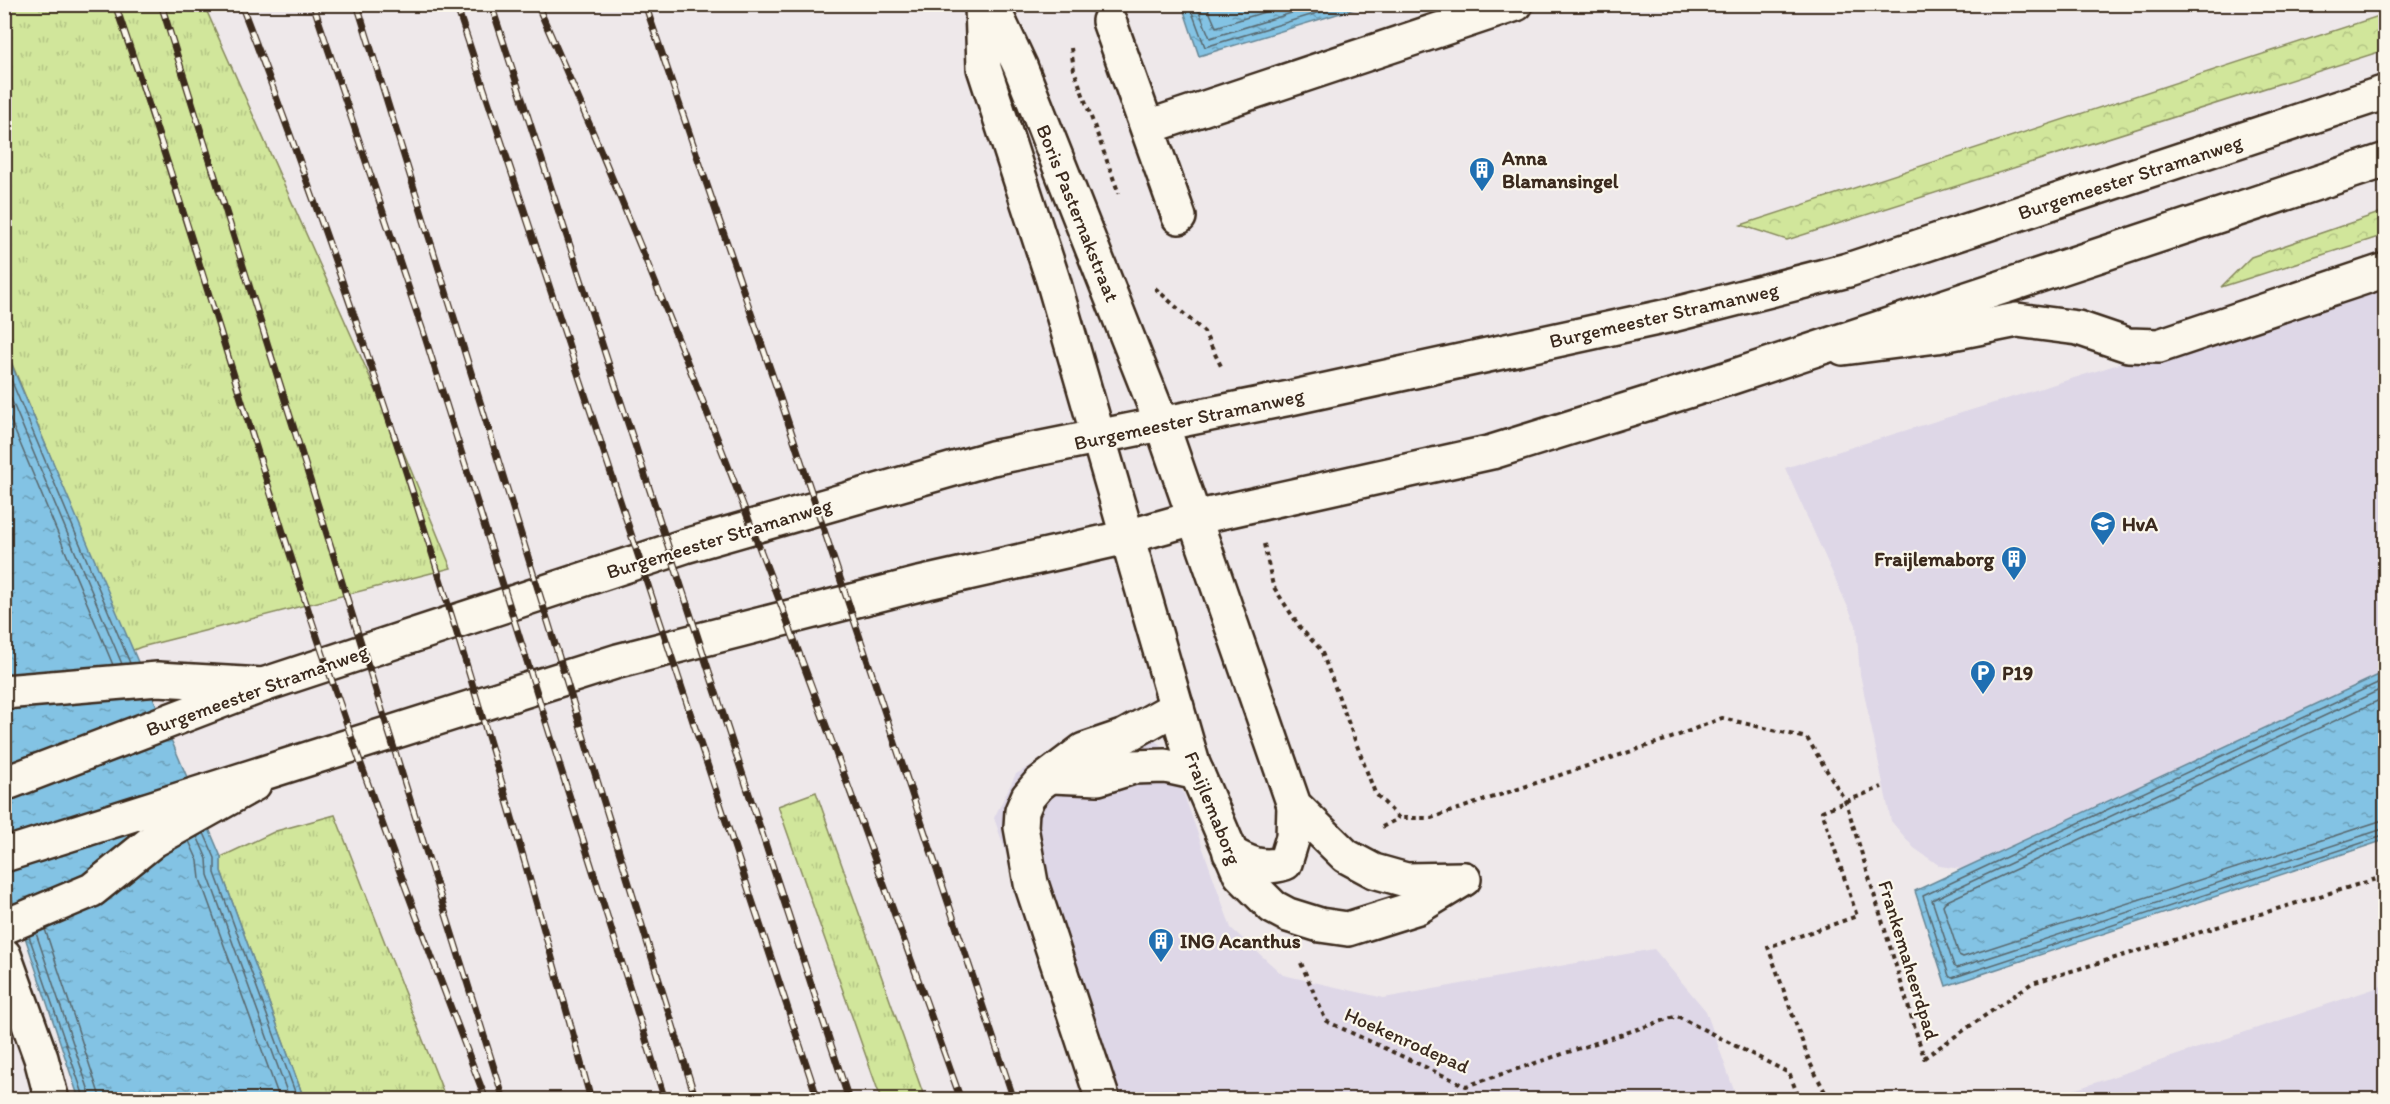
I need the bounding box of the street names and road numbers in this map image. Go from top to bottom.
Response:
street label: Boris Pasternakstraat [1031,121,1125,306]
street label: Burgemeester Stramanweg [2015,129,2246,225]
street label: Burgemeester Stramanweg [1547,277,1782,353]
street label: Burgemeester Stramanweg [1072,383,1307,455]
street label: Burgemeester Stramanweg [603,492,835,584]
street label: Burgemeester Stramanweg [143,638,372,741]
street label: Fraijlemaborg [1179,748,1247,869]
street label: Frankemaheerdpad [1873,877,1945,1043]
street label: Hoekenrodepad [1341,1002,1473,1078]

